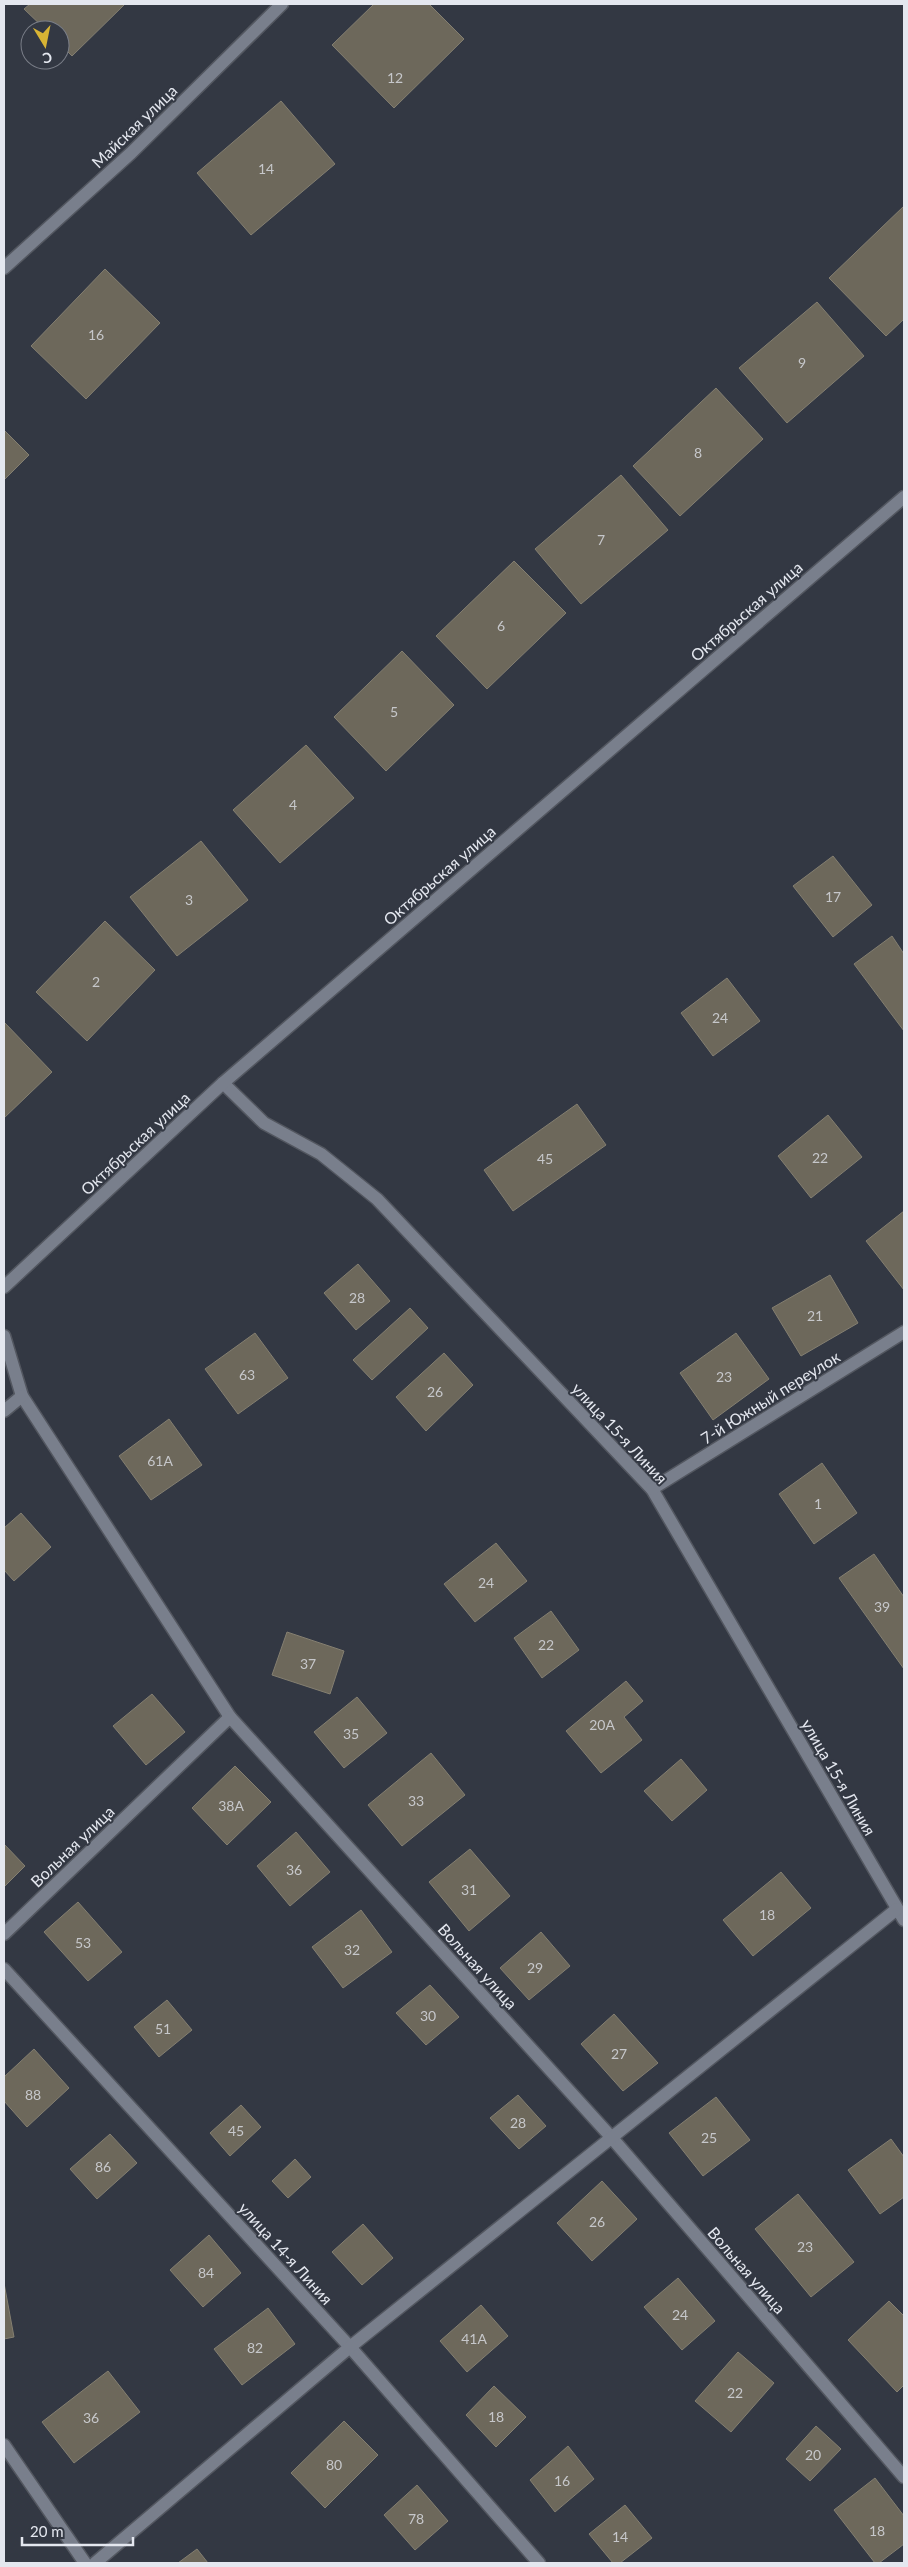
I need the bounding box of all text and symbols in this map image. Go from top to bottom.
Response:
north arrow [20,20,70,70]
text: С [41,49,53,68]
house number: 12 [387,69,403,86]
street label: Майская улица [87,80,181,172]
house number: 14 [258,160,274,177]
house number: 16 [88,326,104,343]
house number: 9 [798,354,806,371]
house number: 8 [694,444,702,461]
house number: 7 [597,531,605,548]
street label: Октябрьская улица [686,557,806,665]
house number: 6 [497,617,505,634]
house number: 5 [390,703,398,720]
house number: 4 [289,796,297,813]
street label: Октябрьская улица [379,821,499,929]
house number: 17 [825,888,841,905]
house number: 3 [185,891,193,908]
house number: 2 [92,973,100,990]
house number: 24 [712,1009,728,1026]
street label: Октябрьская улица [77,1088,193,1198]
house number: 22 [812,1149,828,1166]
house number: 45 [537,1150,553,1167]
house number: 28 [349,1289,365,1306]
house number: 21 [807,1307,823,1324]
street label: 7-й Южный переулок [697,1346,844,1448]
house number: 63 [239,1366,255,1383]
house number: 23 [716,1368,732,1385]
street label: улица 15-я Линия [568,1379,672,1487]
house number: 26 [427,1383,443,1400]
house number: 61А [147,1452,173,1469]
house number: 1 [814,1495,822,1512]
house number: 24 [478,1574,494,1591]
house number: 39 [874,1598,890,1615]
house number: 22 [538,1636,554,1653]
house number: 37 [300,1655,316,1672]
street label: улица 15-я Линия [798,1715,880,1839]
house number: 20А [589,1716,615,1733]
house number: 35 [343,1725,359,1742]
house number: 33 [408,1792,424,1809]
house number: 38А [218,1797,244,1814]
street label: Вольная улица [26,1801,118,1891]
house number: 36 [286,1861,302,1878]
house number: 31 [461,1881,477,1898]
house number: 18 [759,1906,775,1923]
street label: Вольная улица [435,1919,521,2013]
house number: 53 [75,1934,91,1951]
house number: 32 [344,1941,360,1958]
house number: 29 [527,1959,543,1976]
house number: 30 [420,2007,436,2024]
house number: 51 [155,2020,171,2037]
house number: 27 [611,2045,627,2062]
house number: 88 [25,2086,41,2103]
house number: 28 [510,2114,526,2131]
house number: 45 [228,2122,244,2139]
house number: 25 [701,2129,717,2146]
house number: 86 [95,2158,111,2175]
street label: улица 14-я Линия [235,2198,337,2308]
house number: 26 [589,2213,605,2230]
street label: Вольная улица [704,2223,790,2317]
house number: 23 [797,2238,813,2255]
house number: 84 [198,2264,214,2281]
house number: 24 [672,2306,688,2323]
house number: 41А [461,2330,487,2347]
house number: 82 [247,2339,263,2356]
house number: 22 [727,2384,743,2401]
house number: 18 [488,2408,504,2425]
house number: 36 [83,2409,99,2426]
house number: 20 [805,2446,821,2463]
house number: 80 [326,2456,342,2473]
house number: 16 [554,2472,570,2489]
house number: 78 [408,2510,424,2527]
scale bar [22,2514,134,2546]
text: 20 m [30,2522,64,2540]
house number: 18 [869,2522,885,2539]
house number: 14 [612,2528,628,2545]

